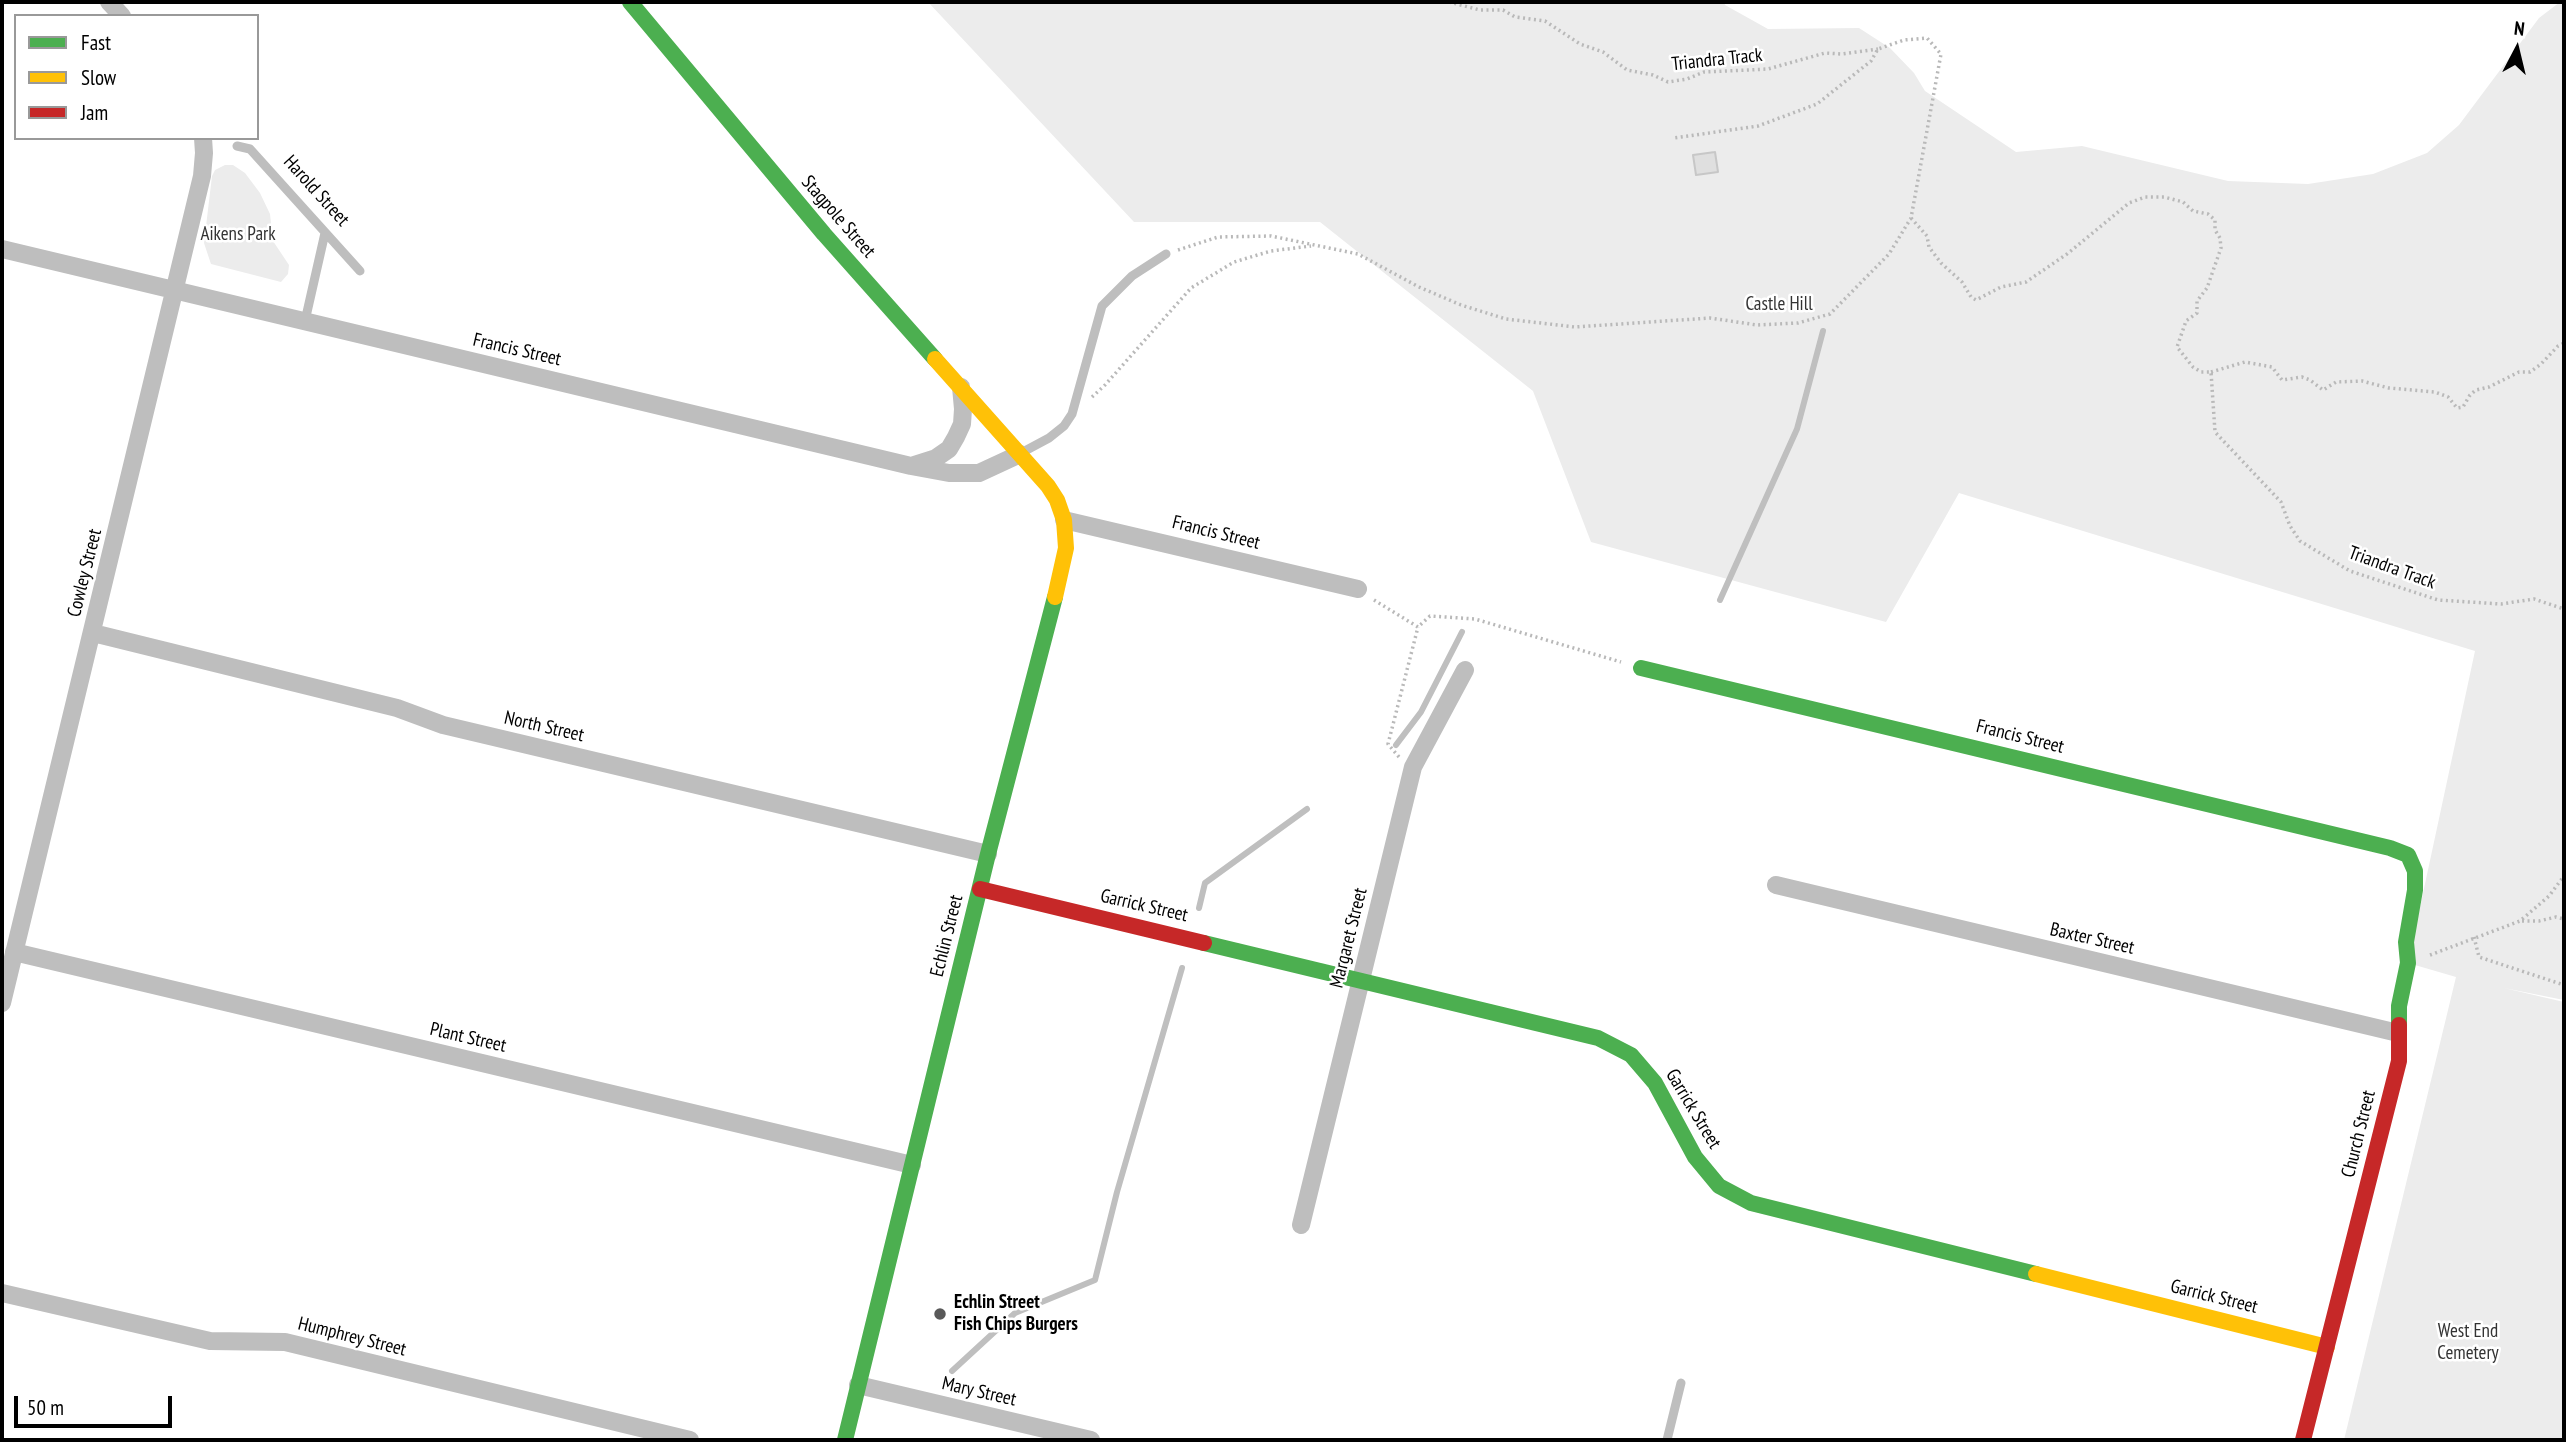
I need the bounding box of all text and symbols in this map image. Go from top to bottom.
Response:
legend [14,14,259,140]
north arrow [2482,14,2552,84]
text: N [2513,16,2526,41]
text: Fast [81,29,111,56]
street label: Triandra Track [1671,44,1763,76]
text: Slow [81,64,116,91]
text: Jam [81,99,108,126]
street label: Harold Street [278,151,354,231]
street label: Stagpole Street [796,171,880,263]
park label: Aikens Park [200,224,276,246]
park label: Castle Hill [1745,294,1813,316]
street label: Francis Street [471,329,563,371]
street label: Francis Street [1170,511,1262,555]
street label: Cowley Street [63,527,107,619]
street label: Triandra Track [2345,542,2439,594]
street label: North Street [502,707,586,747]
street label: Francis Street [1974,715,2066,759]
street label: Garrick Street [1098,885,1190,927]
street label: Margaret Street [1326,886,1372,990]
street label: Echlin Street [926,893,968,979]
street label: Baxter Street [2048,918,2136,960]
street label: Plant Street [428,1018,508,1058]
street label: Garrick Street [1660,1065,1726,1153]
street label: Church Street [2337,1088,2381,1180]
street label: Garrick Street [2168,1275,2260,1319]
place label: Echlin Street Fish Chips Burgers [954,1292,1078,1336]
marker: Echlin Street Fish Chips Burgers [932,1306,948,1322]
street label: Humphrey Street [296,1313,408,1361]
park label: West End Cemetery [2437,1321,2499,1365]
street label: Mary Street [940,1372,1018,1412]
scale bar [18,1382,175,1426]
text: 50 m [27,1394,64,1421]

